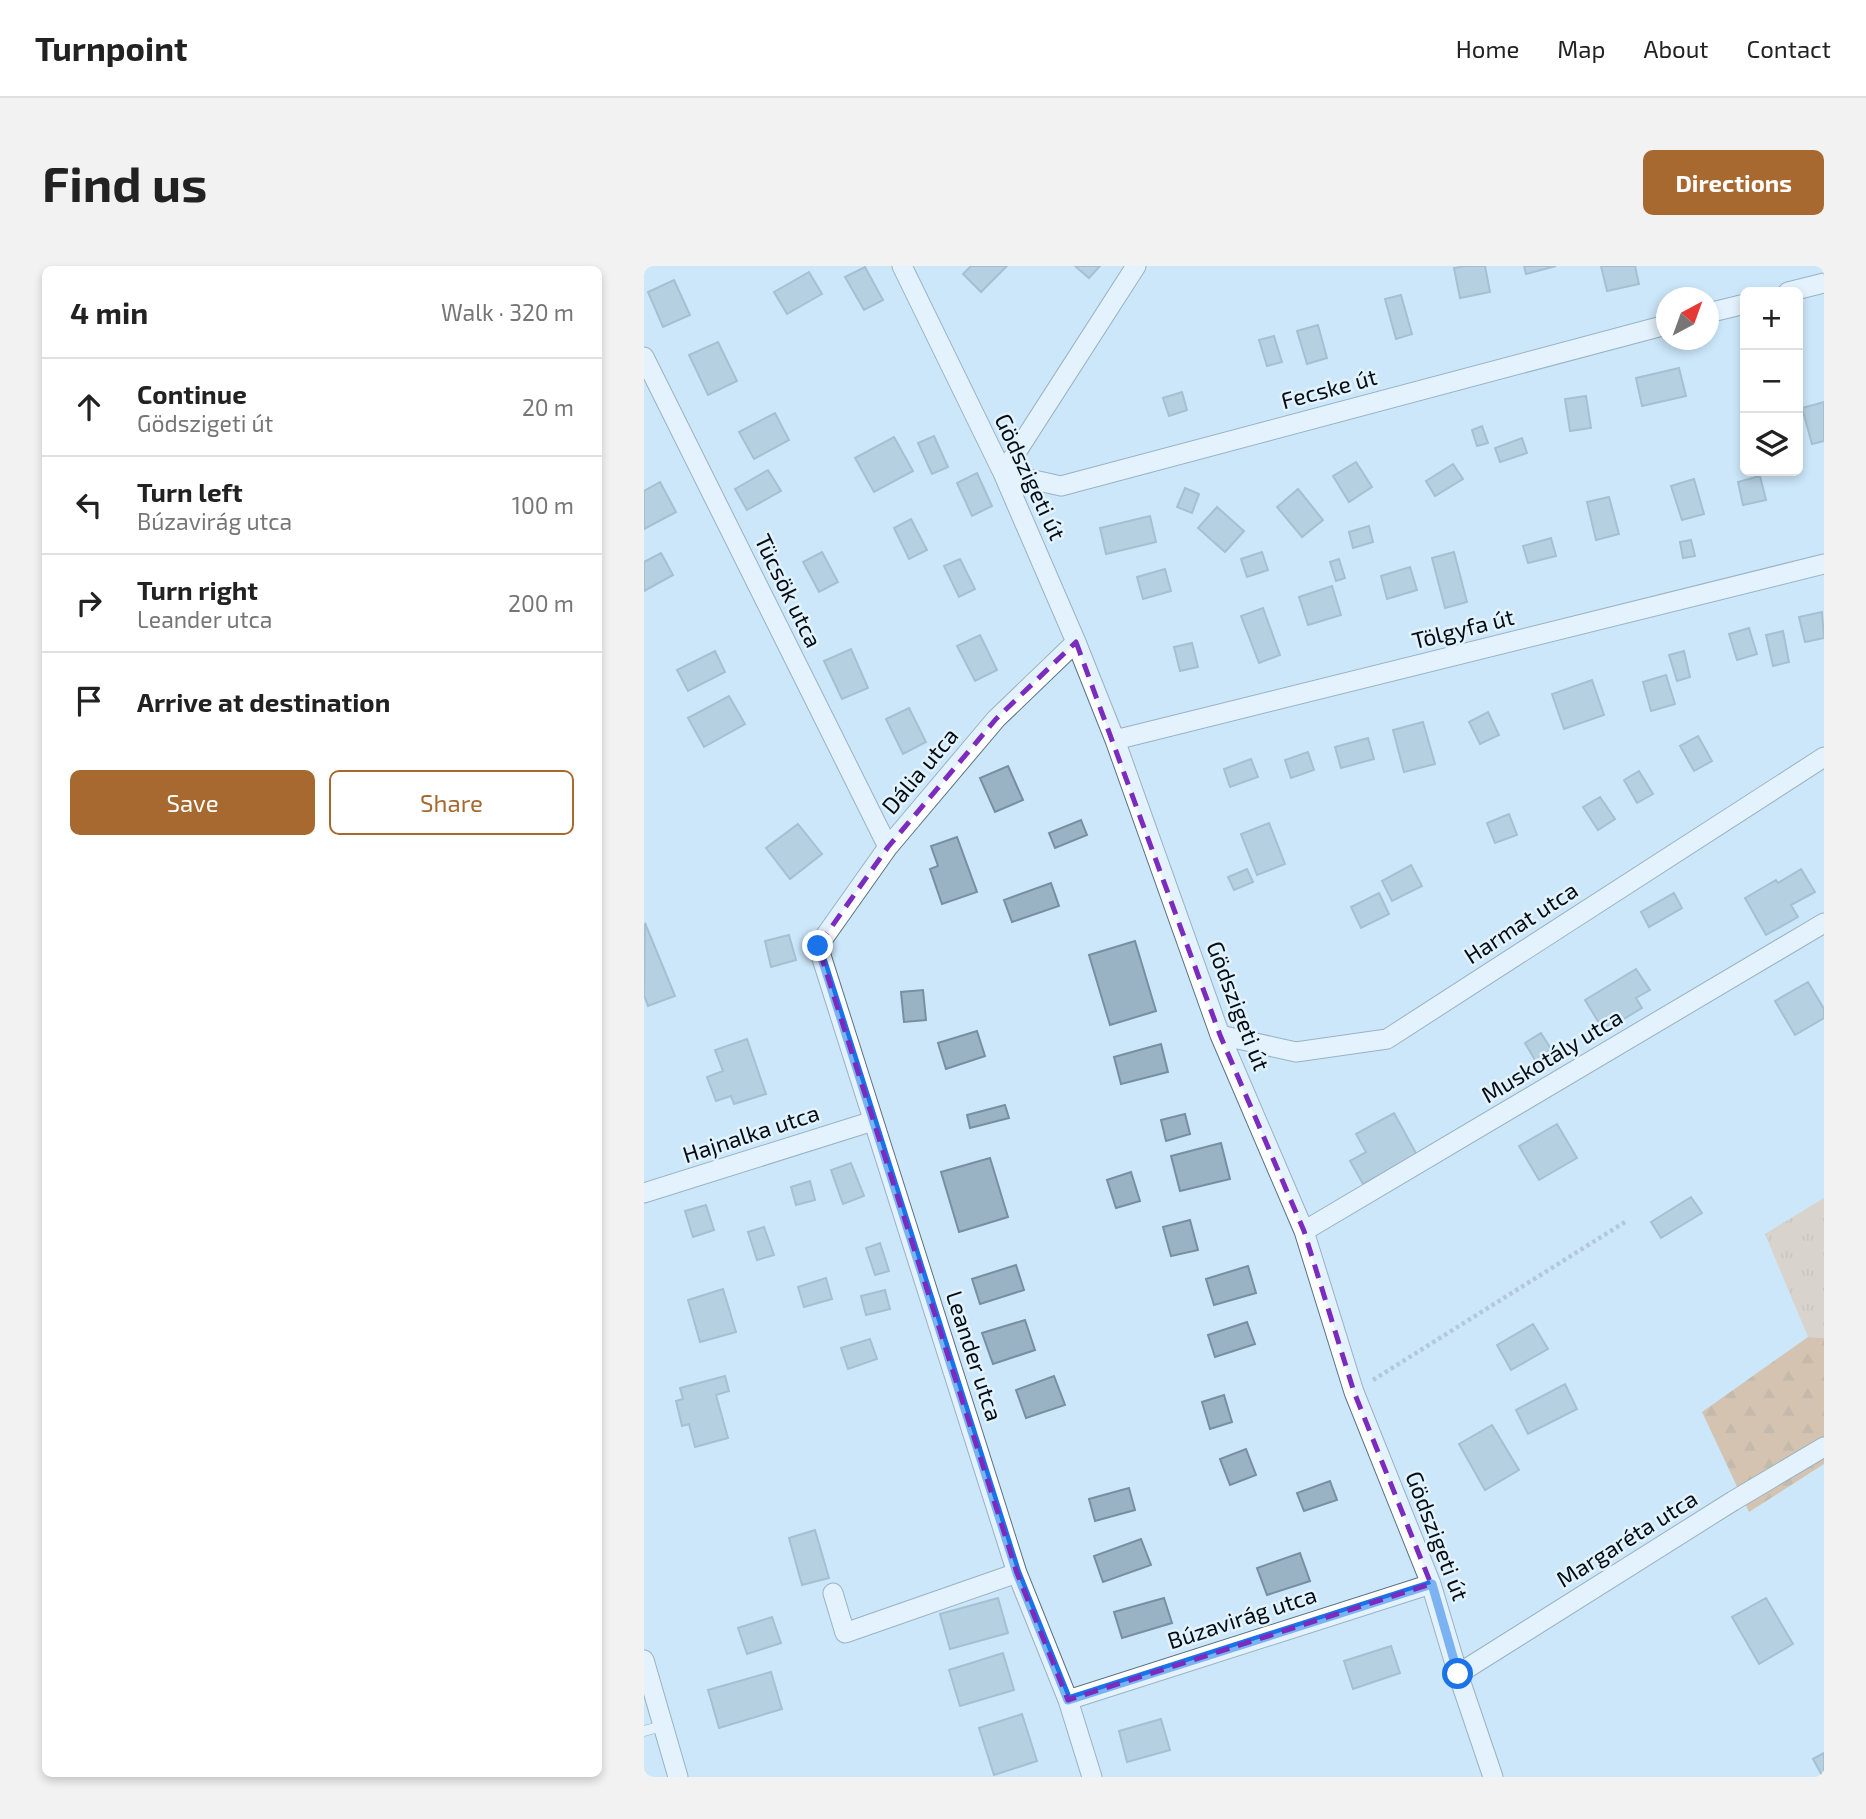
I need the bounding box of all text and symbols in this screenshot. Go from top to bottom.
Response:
text: Turnpoint [35,28,188,68]
text: Home [1456,34,1519,63]
text: Map [1557,34,1605,63]
text: About [1643,34,1709,63]
text: Contact [1747,34,1831,63]
button: Directions [1643,150,1824,215]
text: Find us [42,153,207,212]
north arrow [1656,287,1719,350]
map controls [1740,287,1803,476]
button: + [1740,287,1803,350]
text: 4 min [70,294,148,330]
text: Walk · 320 m [441,298,574,326]
button: − [1740,350,1803,413]
street label: Fecske út [1278,362,1380,414]
text: Continue [137,378,247,409]
icon: ahead [70,388,108,426]
text: 20 m [522,393,574,421]
text: Gödszigeti út [137,409,273,437]
street label: Gödszigeti út [989,409,1073,545]
button: layers [1740,413,1803,476]
text: Turn left [137,476,243,507]
icon: left [70,486,108,524]
text: 100 m [512,491,574,519]
text: Búzavirág utca [137,507,292,535]
street label: Tücsök utca [749,529,828,652]
text: Turn right [137,574,258,605]
icon: right [70,584,108,622]
text: 200 m [508,589,574,617]
street label: Tölgyfa út [1409,602,1517,654]
text: Leander utca [137,605,272,633]
icon: arrive [70,682,108,720]
text: Arrive at destination [137,686,390,717]
street label: Dália utca [875,722,963,819]
button: Save [70,770,315,835]
button: Share [329,770,574,835]
street label: Harmat utca [1458,875,1582,969]
route end [802,930,833,961]
street label: Gödszigeti út [1201,937,1277,1075]
street label: Muskotály utca [1476,1002,1627,1108]
street label: Hajnalka utca [679,1098,822,1168]
street label: Leander utca [941,1287,1009,1424]
street label: Gödszigeti út [1400,1467,1476,1605]
street label: Margaréta utca [1551,1484,1702,1593]
street label: Búzavirág utca [1164,1580,1320,1654]
route start [1442,1658,1473,1689]

